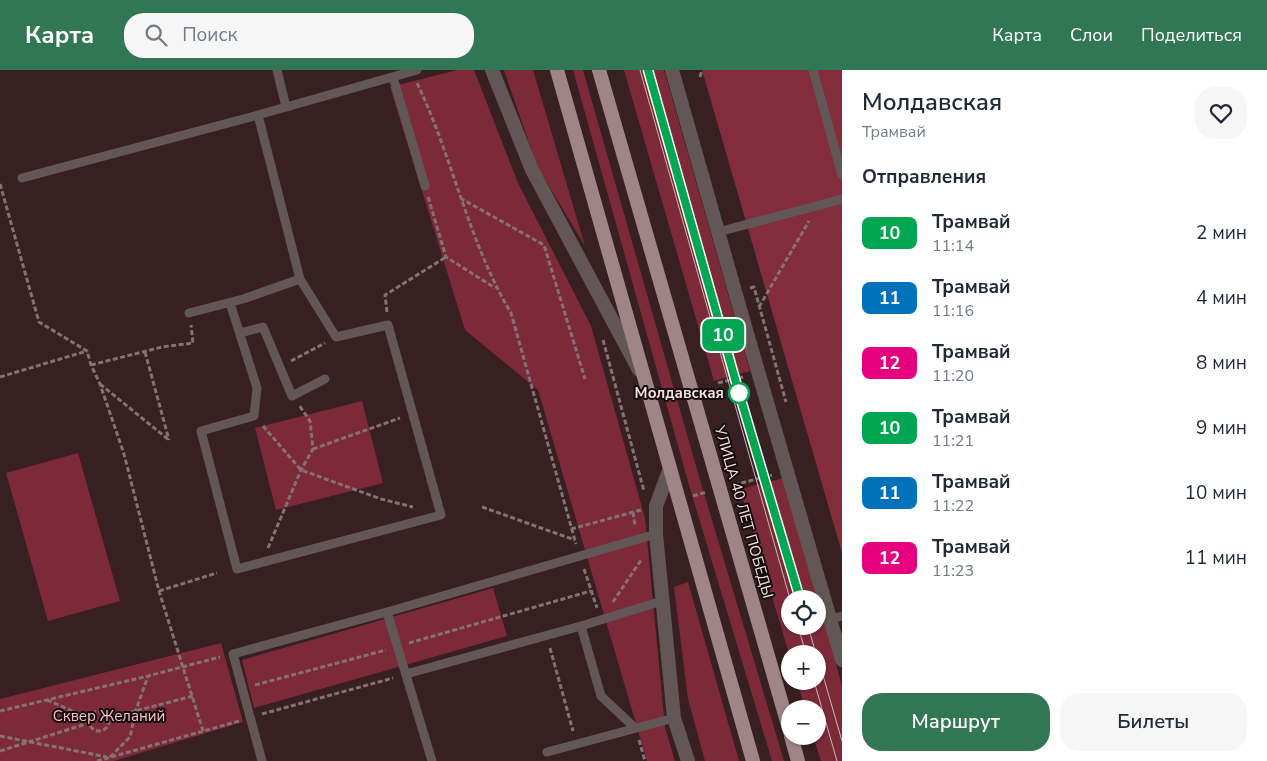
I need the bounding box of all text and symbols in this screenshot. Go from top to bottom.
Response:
search box [124,13,474,58]
text: Карта [25,19,94,51]
icon: search [142,21,170,49]
text: Поиск [182,22,237,48]
text: Карта [992,23,1042,47]
text: Слои [1070,23,1113,47]
text: Поделиться [1141,23,1242,47]
text: Молдавская [862,86,1002,118]
button: heart [1195,87,1247,139]
text: Трамвай [862,121,926,143]
text: Отправления [862,164,986,190]
text: Трамвай [932,209,1011,235]
text: 2 мин [1196,220,1247,246]
text: 10 [879,221,900,245]
text: 11:14 [932,235,974,257]
text: Трамвай [932,274,1011,300]
text: 4 мин [1196,285,1247,311]
text: 11 [879,286,900,310]
text: 11:16 [932,300,974,322]
line badge: 10 [700,319,746,351]
text: 10 [712,323,734,347]
text: Трамвай [932,339,1011,365]
text: 8 мин [1196,350,1247,376]
text: 12 [879,351,900,375]
text: 11:20 [932,365,974,387]
marker: Молдавская [728,382,750,404]
place label: Молдавская [635,383,724,403]
text: Трамвай [932,404,1011,430]
text: 9 мин [1196,415,1247,441]
text: 10 [879,416,900,440]
street label: УЛИЦА 40 ЛЕТ ПОБЕДЫ [709,422,778,601]
text: 11:21 [932,430,974,452]
text: Трамвай [932,469,1011,495]
text: 10 мин [1185,480,1247,506]
text: 11 [879,481,900,505]
text: 11:22 [932,495,974,517]
text: Трамвай [932,534,1011,560]
text: 11 мин [1185,545,1247,571]
text: 12 [879,546,900,570]
text: 11:23 [932,560,974,582]
map controls [781,590,826,745]
button: locate [781,590,826,635]
button: + [781,645,826,690]
button: Маршрут [862,693,1050,751]
button: Билеты [1060,693,1247,751]
button: − [781,700,826,745]
park label: Сквер Желаний [53,706,165,726]

